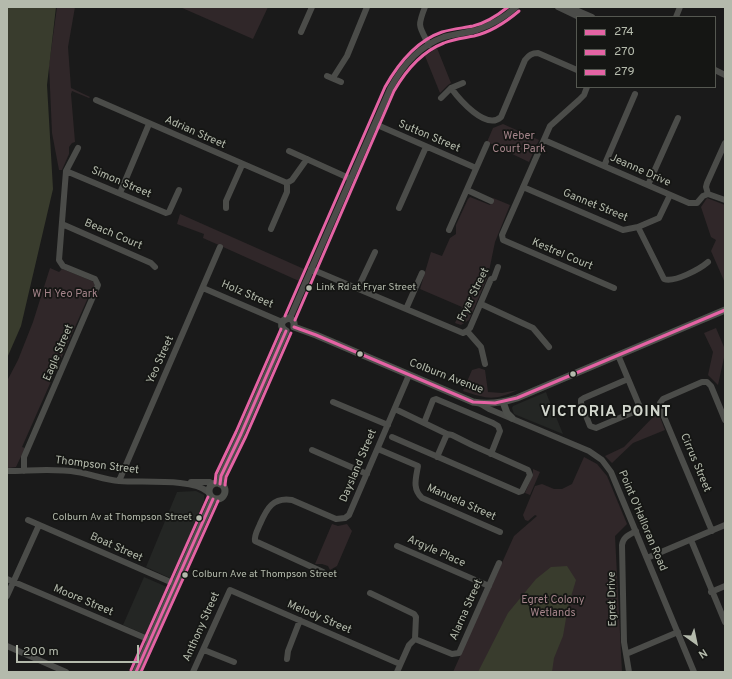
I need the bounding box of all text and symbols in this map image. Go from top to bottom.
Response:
legend [576,16,716,88]
text: 274 [614,24,634,40]
text: 270 [614,44,635,60]
text: 279 [614,64,635,80]
street label: Adrian Street [162,114,228,152]
street label: Sutton Street [396,118,462,156]
park label: Weber Court Park [492,130,546,156]
street label: Jeanne Drive [608,152,672,190]
street label: Simon Street [89,164,153,202]
street label: Gannet Street [561,187,629,225]
street label: Beach Court [82,217,144,253]
street label: Kestrel Court [529,236,595,274]
street label: Fryar Street [455,266,493,324]
street label: Holz Street [219,278,275,312]
place label: Link Rd at Fryar Street [316,282,416,294]
marker: Link Rd at Fryar Street [304,283,314,293]
park label: W H Yeo Park [32,288,98,302]
street label: Eagle Street [41,323,77,383]
street label: Yeo Street [145,334,177,386]
unlabelled marker [355,349,365,359]
street label: Colburn Avenue [407,357,485,397]
unlabelled marker [568,369,578,379]
district label: VICTORIA POINT [541,404,671,422]
street label: Daysland Street [338,428,380,504]
street label: Cirrus Street [677,432,713,494]
street label: Thompson Street [54,454,140,478]
street label: Point O'Halloran Road [615,469,669,573]
street label: Manuela Street [424,482,498,524]
place label: Colburn Av at Thompson Street [52,512,192,524]
marker: Colburn Av at Thompson Street [194,513,204,523]
street label: Boat Street [88,531,144,565]
street label: Argyle Place [405,533,467,571]
place label: Colburn Ave at Thompson Street [192,569,337,581]
marker: Colburn Ave at Thompson Street [180,570,190,580]
street label: Egret Drive [606,571,620,627]
street label: Alarna Street [448,577,486,643]
street label: Moore Street [51,582,115,620]
street label: Anthony Street [181,590,223,664]
park label: Egret Colony Wetlands [521,594,585,620]
street label: Melody Street [285,598,353,638]
north arrow [676,623,716,663]
scale bar [18,637,141,663]
text: 200 m [23,644,59,660]
text: N [695,645,710,661]

